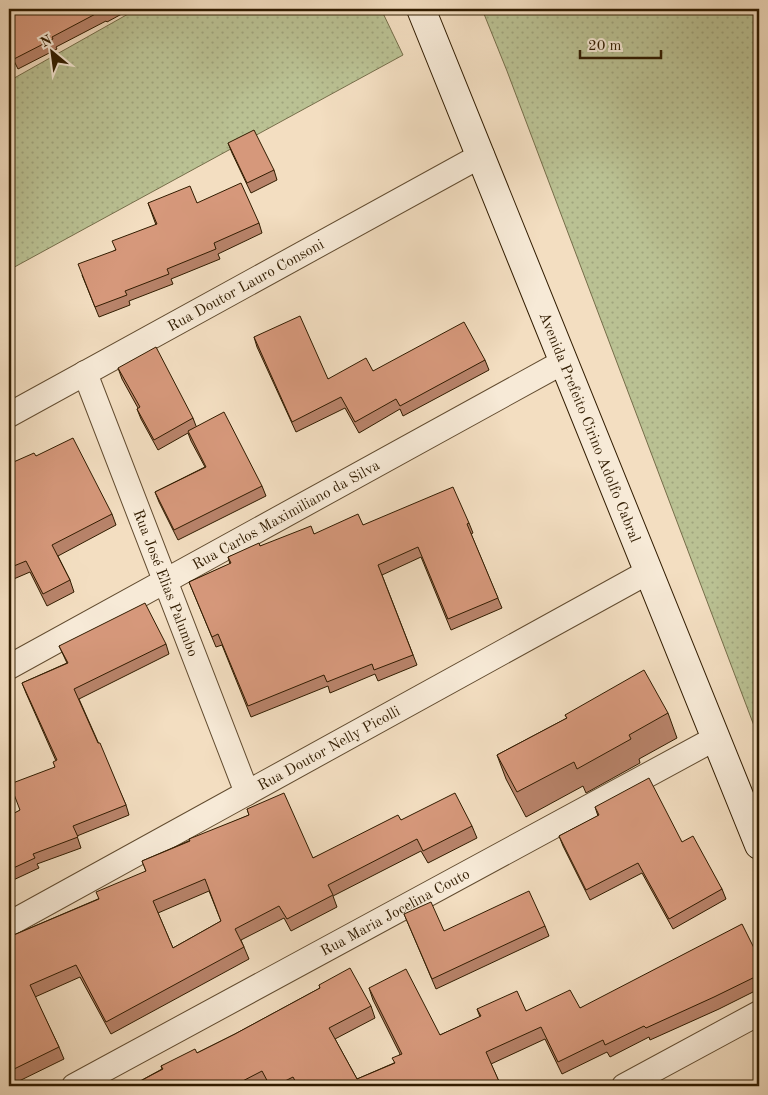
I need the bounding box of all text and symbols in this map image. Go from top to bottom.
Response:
north arrow [28,28,78,78]
scale bar [580,28,662,60]
text: N [38,33,55,50]
text: 20 m [588,39,622,54]
street label: Rua Doutor Lauro Consoni [166,237,327,335]
street label: Avenida Prefeito Cirino Adolfo Cabral [535,310,642,545]
street label: Rua Carlos Maximiliano da Silva [190,458,383,573]
street label: Rua José Elias Palumbo [129,508,200,659]
street label: Rua Doutor Nelly Picolli [256,704,403,794]
street label: Rua Maria Jocelina Couto [318,867,473,960]

